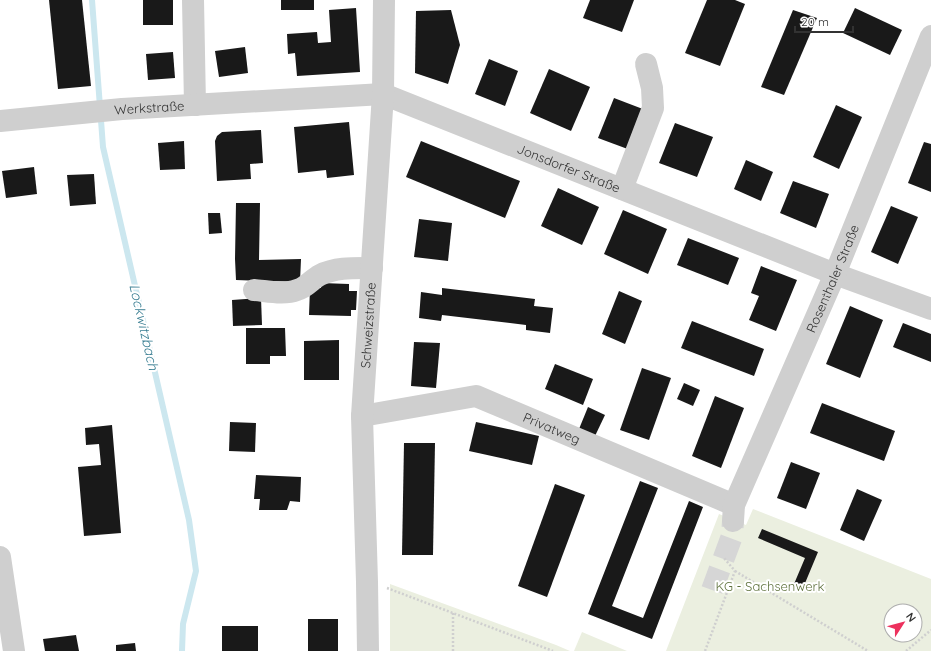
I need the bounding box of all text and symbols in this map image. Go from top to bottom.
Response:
scale bar [795,8,853,34]
text: 20 m [801,14,829,29]
street label: Werkstraße [114,97,185,118]
street label: Jonsdorfer Straße [515,140,623,196]
street label: Rosenthaler Straße [802,222,862,335]
water label: Lockwitzbach [125,282,163,373]
street label: Schweizstraße [357,282,379,369]
street label: Privatweg [521,409,583,447]
park label: KG - Sachsenwerk [716,578,825,594]
north arrow [883,603,923,643]
text: N [903,610,919,625]

